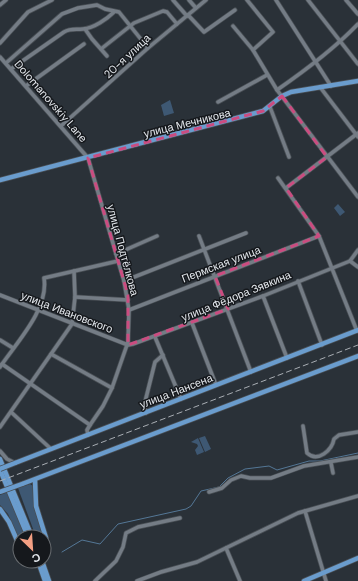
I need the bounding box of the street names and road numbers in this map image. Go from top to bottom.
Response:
street label: 20-я улица [101,30,154,81]
street label: Dolomanovskiy Lane [12,57,90,145]
street label: улица Мечникова [142,105,233,141]
street label: улица Подтёлкова [104,203,142,298]
street label: Пермская улица [180,242,263,285]
street label: улица Фёдора Зявкина [179,267,294,324]
street label: улица Ивановского [19,288,115,336]
street label: улица Нансена [137,370,215,411]

